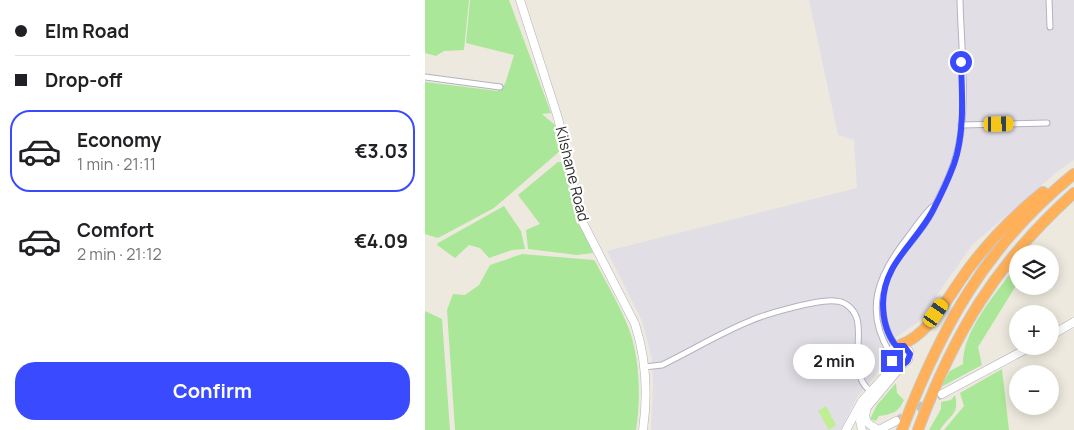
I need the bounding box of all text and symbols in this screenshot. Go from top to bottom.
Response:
text: Elm Road [45,18,129,44]
route start [950,51,972,73]
text: Drop-off [45,67,122,93]
car [983,116,1014,132]
street label: Kilshane Road [551,124,594,224]
text: Economy [77,127,161,153]
icon: car [17,129,62,174]
text: €3.03 [355,138,408,164]
text: 1 min · 21:11 [77,153,156,175]
text: Comfort [77,217,154,243]
icon: car [17,219,62,264]
text: €4.09 [354,228,408,254]
text: 2 min · 21:12 [77,243,162,265]
map controls [1009,245,1059,415]
button: layers [1009,245,1059,295]
car [921,296,950,330]
button: + [1009,305,1059,355]
callout: 2 min [792,344,875,378]
text: 2 min [813,350,855,372]
route end [881,350,903,372]
button: Confirm [15,362,410,420]
button: − [1009,365,1059,415]

